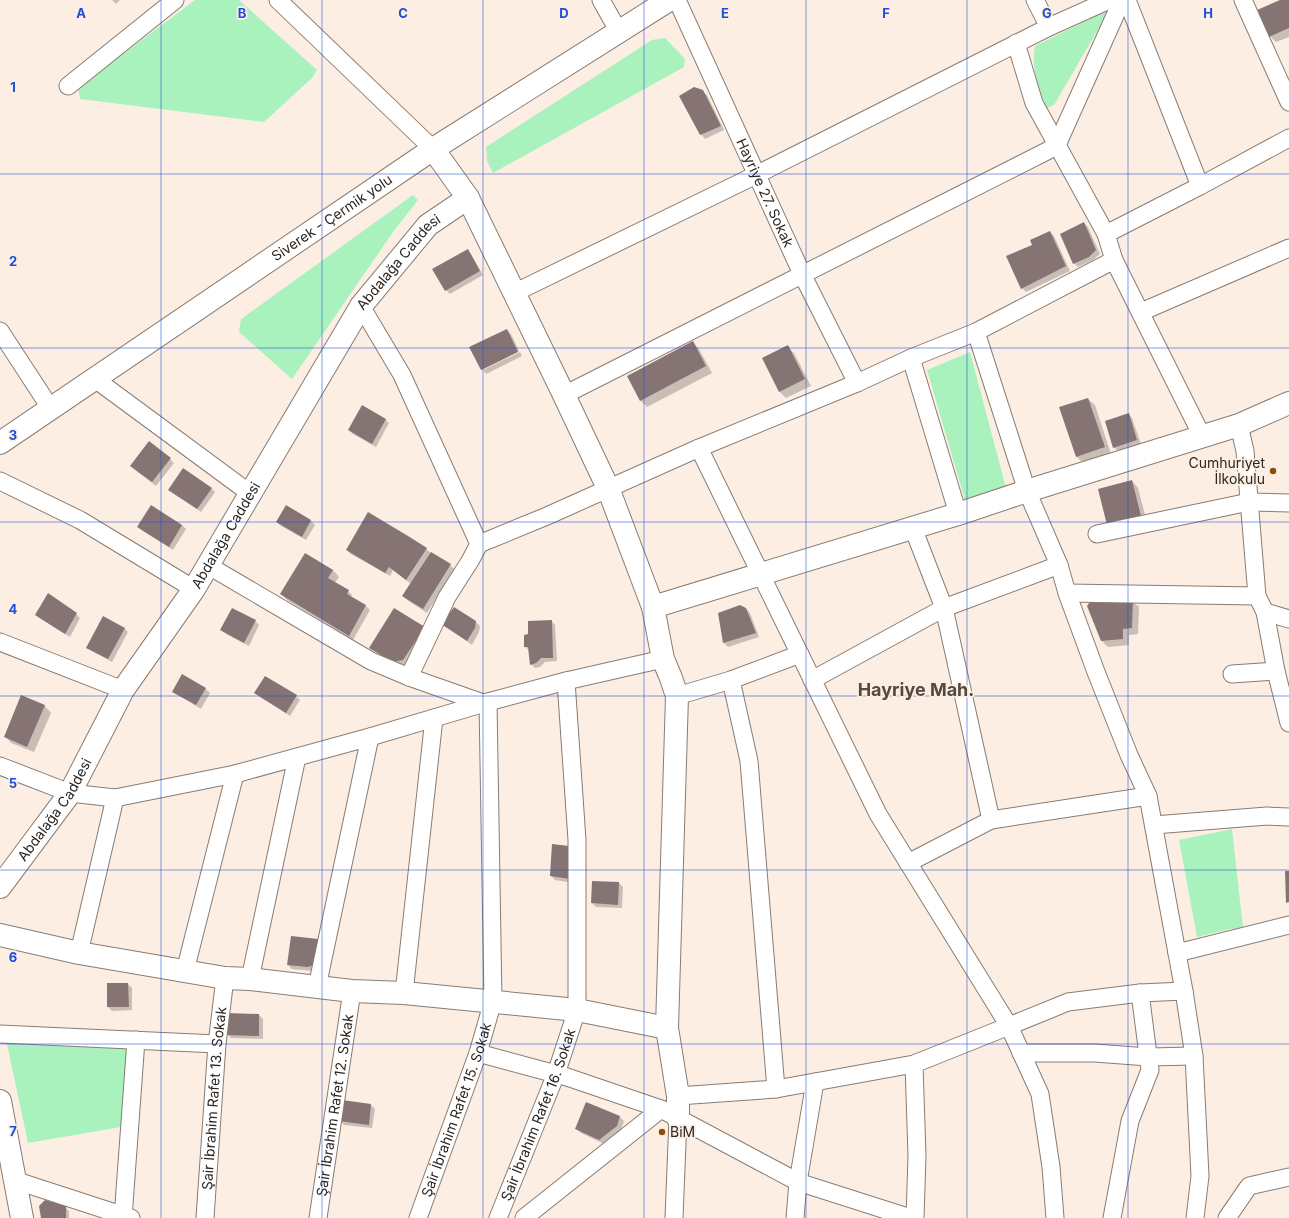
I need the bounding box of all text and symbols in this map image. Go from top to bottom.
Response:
text: A [76,5,86,21]
text: B [238,5,247,21]
text: C [398,5,408,21]
text: D [559,5,569,21]
text: E [721,5,729,21]
text: F [882,5,890,21]
text: G [1042,5,1052,21]
text: H [1203,5,1213,21]
text: 1 [10,79,16,95]
street label: Hayriye 27. Sokak [733,136,798,250]
street label: Siverek - Çermik yolu [268,170,395,264]
street label: Abdalağa Caddesi [353,210,443,313]
text: 2 [9,253,17,269]
text: 3 [9,427,17,443]
place label: Cumhuriyet İlkokulu [1188,454,1265,487]
marker: Cumhuriyet İlkokulu [1268,466,1278,476]
street label: Abdalağa Caddesi [187,479,263,591]
text: 4 [9,601,18,617]
district label: Hayriye Mah. [858,679,974,700]
street label: Abdalağa Caddesi [14,755,95,864]
text: 5 [9,775,17,791]
text: 6 [9,949,17,965]
street label: Şair İbrahim Rafet 13. Sokak [198,1005,229,1191]
street label: Şair İbrahim Rafet 12. Sokak [312,1013,356,1197]
street label: Şair İbrahim Rafet 15. Sokak [417,1020,494,1199]
street label: Şair İbrahim Rafet 16. Sokak [497,1026,579,1203]
text: 7 [9,1123,17,1139]
place label: BiM [670,1123,695,1140]
marker: BiM [657,1127,667,1137]

